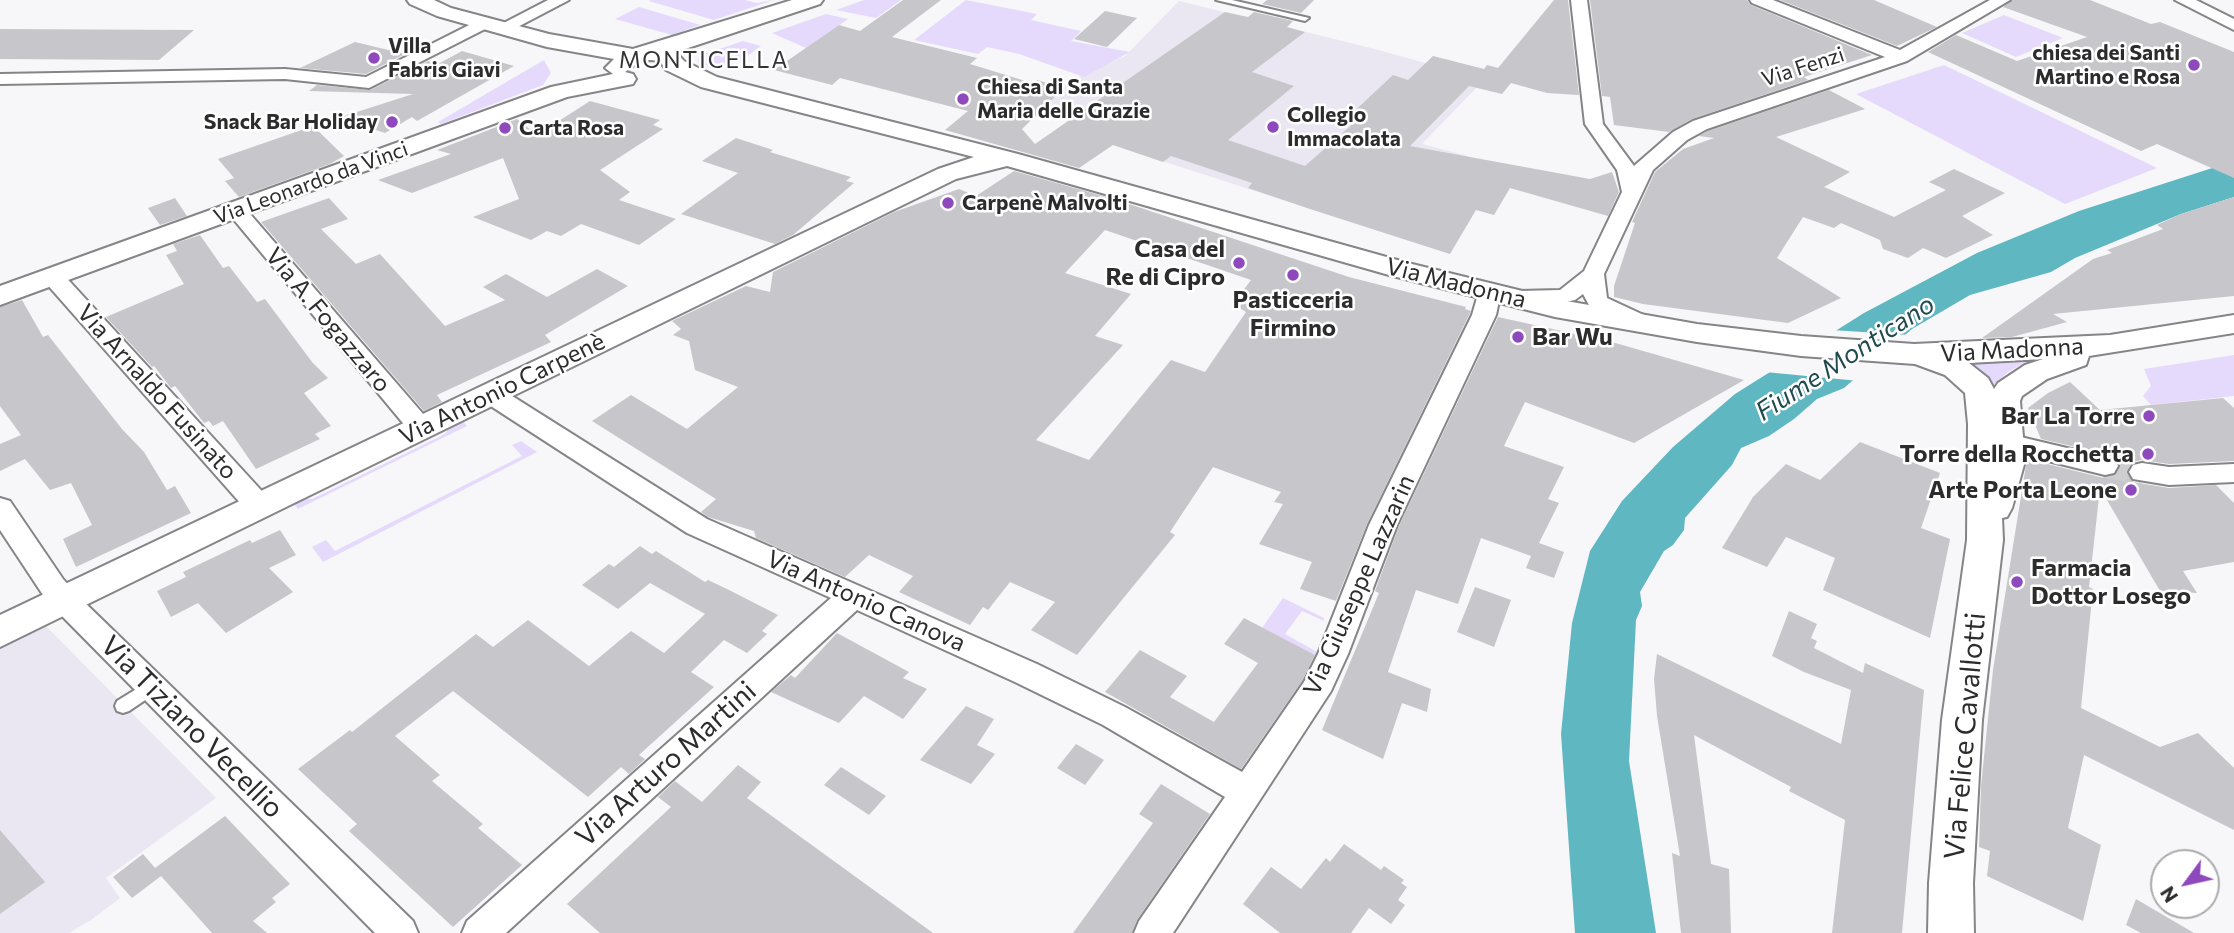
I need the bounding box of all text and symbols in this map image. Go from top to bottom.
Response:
place label: Villa Fabris Giavi [388,33,501,83]
place label: chiesa dei Santi Martino e Rosa [2032,40,2180,90]
street label: Via Fenzi [1759,42,1847,92]
district label: MONTICELLA [620,46,788,74]
marker: Villa Fabris Giavi [366,50,382,66]
marker: chiesa dei Santi Martino e Rosa [2186,57,2202,73]
place label: Chiesa di Santa Maria delle Grazie [977,74,1150,124]
marker: Chiesa di Santa Maria delle Grazie [955,91,971,107]
place label: Collegio Immacolata [1287,102,1401,152]
place label: Snack Bar Holiday [204,109,378,135]
marker: Snack Bar Holiday [384,114,400,130]
place label: Carta Rosa [519,115,624,141]
marker: Collegio Immacolata [1265,119,1281,135]
marker: Carta Rosa [497,120,513,136]
street label: Via Leonardo da Vinci [210,136,412,230]
place label: Carpenè Malvolti [962,190,1128,216]
marker: Carpenè Malvolti [940,195,956,211]
place label: Casa del Re di Cipro [1106,235,1225,291]
street label: Via A. Fogazzaro [259,242,397,398]
street label: Via Madonna [1383,252,1529,314]
marker: Casa del Re di Cipro [1231,255,1247,271]
marker: Pasticceria Firmino [1285,267,1301,283]
place label: Pasticceria Firmino [1232,286,1354,342]
water label: Fiume Monticano [1750,289,1940,427]
street label: Via Arnaldo Fusinato [71,299,243,485]
place label: Bar Wu [1532,323,1613,351]
street label: Via Antonio Carpenè [395,327,609,451]
marker: Bar Wu [1510,329,1526,345]
street label: Via Madonna [1940,332,2084,368]
place label: Bar La Torre [2001,402,2135,430]
marker: Bar La Torre [2141,408,2157,424]
place label: Torre della Rocchetta [1900,440,2134,468]
marker: Torre della Rocchetta [2140,446,2156,462]
street label: Via Giuseppe Lazzarin [1297,470,1421,700]
place label: Arte Porta Leone [1928,476,2117,504]
marker: Arte Porta Leone [2123,482,2139,498]
street label: Via Antonio Canova [762,544,970,658]
place label: Farmacia Dottor Losego [2031,554,2191,610]
marker: Farmacia Dottor Losego [2009,574,2025,590]
street label: Via Felice Cavallotti [1937,611,1993,861]
street label: Via Tiziano Vecellio [94,629,290,825]
street label: Via Arturo Martini [569,674,763,854]
north arrow [2150,849,2220,919]
text: N [2155,882,2182,907]

